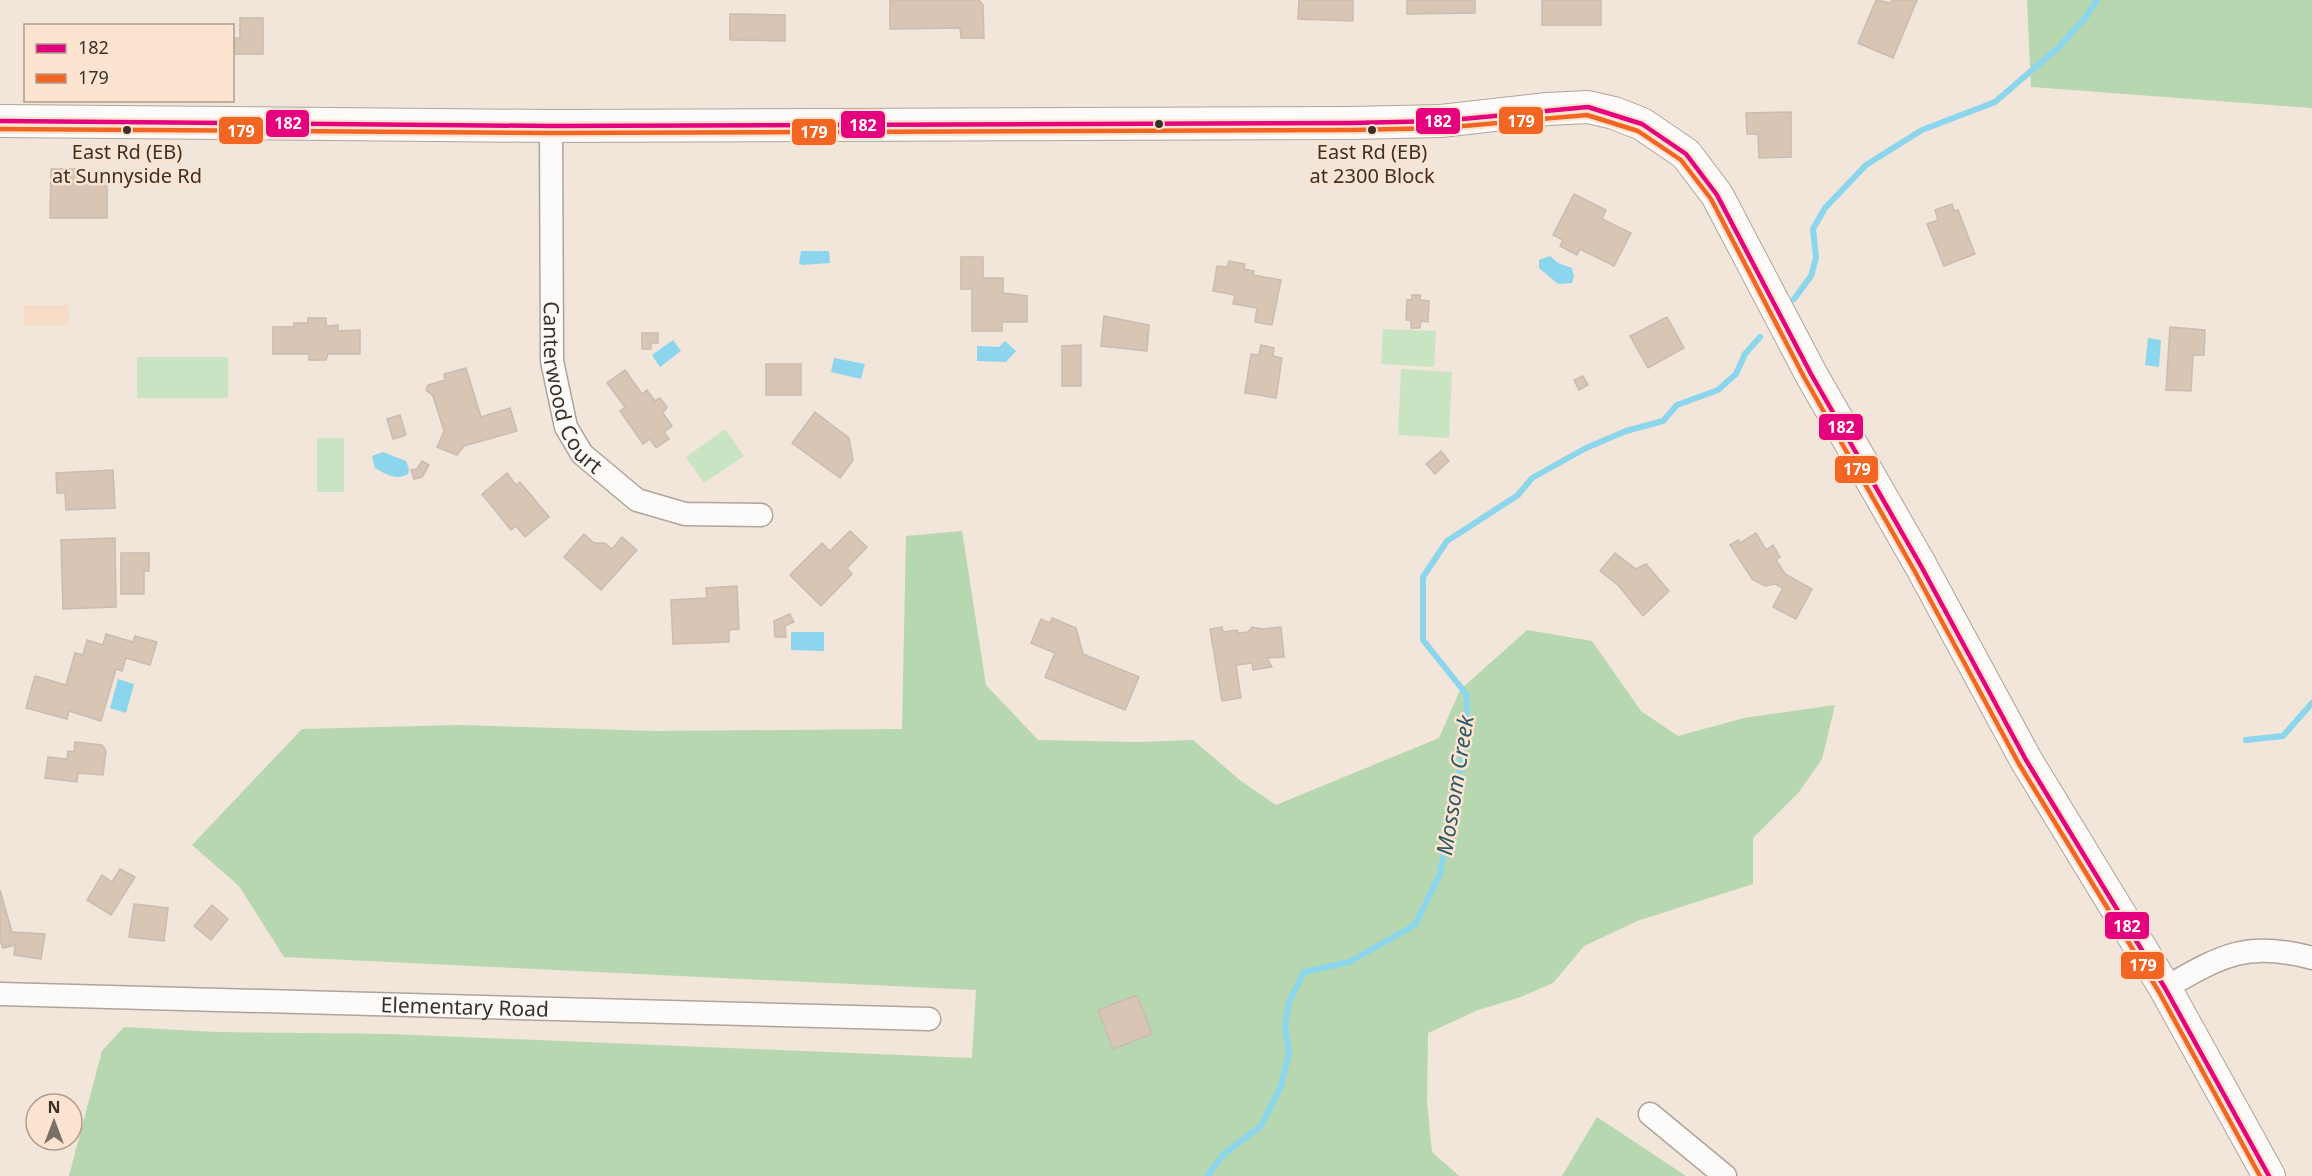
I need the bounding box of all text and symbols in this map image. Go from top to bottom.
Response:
legend [24,24,234,102]
text: 182 [78,35,109,59]
text: 179 [78,65,109,89]
line badge: 179 [1498,106,1544,135]
line badge: 182 [1415,107,1461,135]
line badge: 182 [265,109,310,138]
line badge: 182 [840,110,886,139]
text: 182 [1424,110,1452,132]
text: 179 [1507,110,1535,132]
text: 182 [274,112,302,134]
text: 182 [849,114,877,136]
line badge: 179 [218,116,264,145]
line badge: 179 [791,118,837,146]
unlabelled marker [1153,118,1165,130]
text: 179 [227,120,255,142]
text: 179 [800,121,828,143]
marker: East Rd (EB) at Sunnyside Rd [121,124,133,136]
marker: East Rd (EB) at 2300 Block [1366,124,1378,136]
place label: East Rd (EB) at Sunnyside Rd [52,138,202,189]
place label: East Rd (EB) at 2300 Block [1309,138,1435,189]
street label: Canterwood Court [538,301,609,480]
line badge: 182 [1818,413,1864,441]
text: 182 [1827,416,1855,438]
line badge: 179 [1834,455,1879,484]
text: 179 [1843,458,1871,480]
water label: Mossom Creek [1428,712,1480,857]
line badge: 182 [2104,911,2150,940]
text: 182 [2113,915,2141,937]
line badge: 179 [2120,951,2165,980]
text: 179 [2129,954,2157,976]
street label: Elementary Road [380,990,549,1023]
north arrow [24,1092,84,1152]
text: N [47,1096,61,1118]

